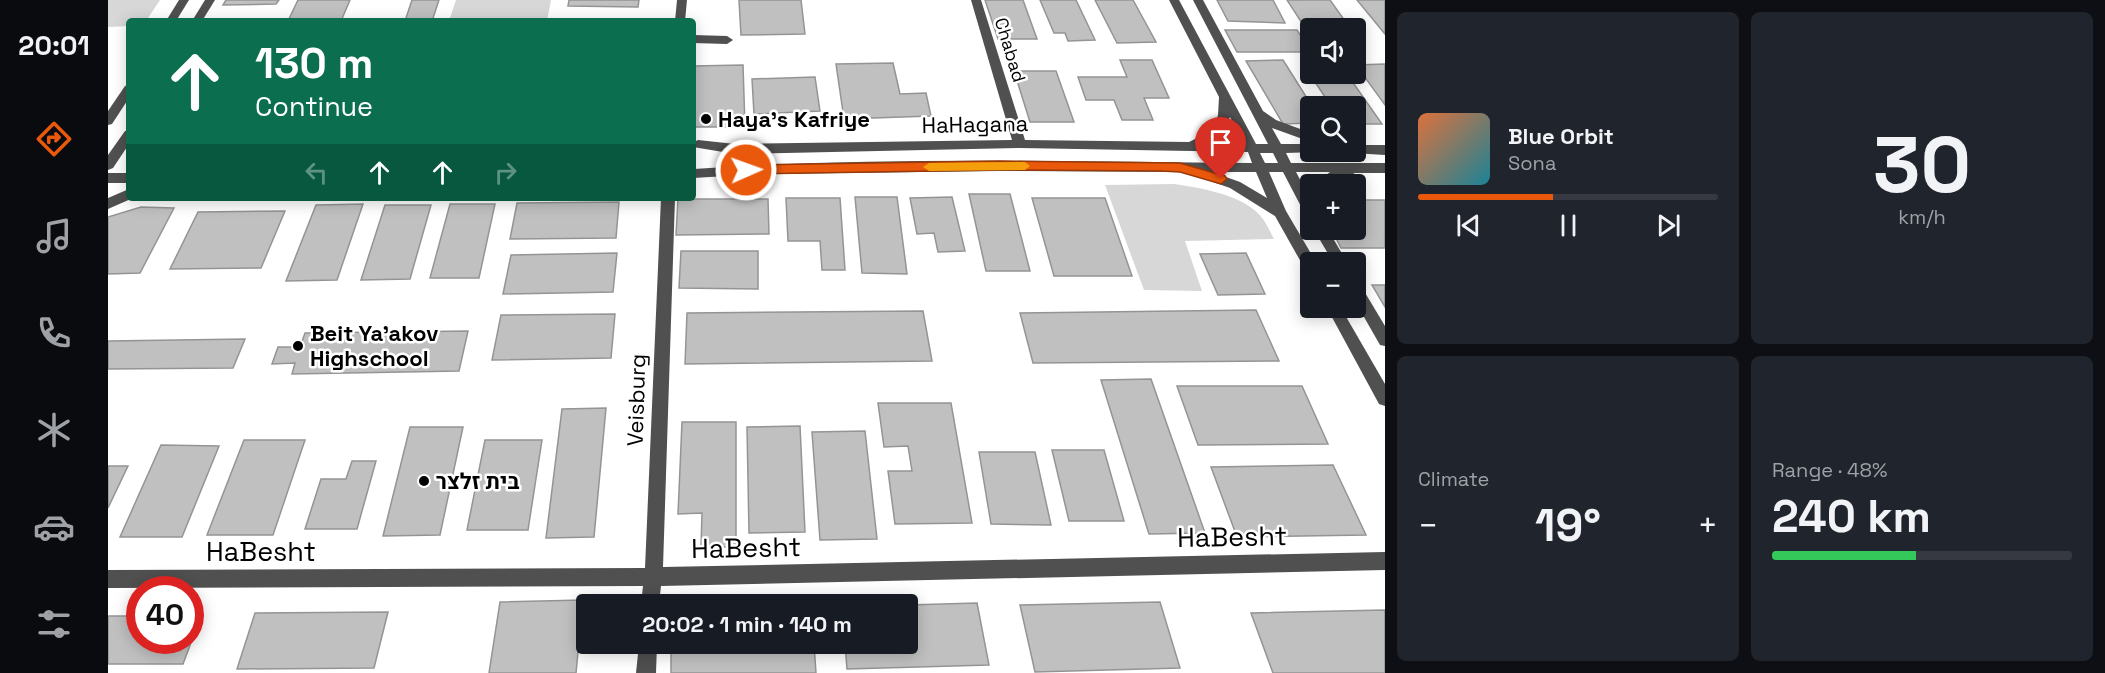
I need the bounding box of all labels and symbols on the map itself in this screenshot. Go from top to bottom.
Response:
street label: Chabad [990,15,1031,85]
place label: Haya's Kafriye [718,105,870,133]
street label: HaHagana [921,109,1029,139]
marker: Haya's Kafriye [699,112,713,126]
pin [1195,117,1246,179]
position arrow [714,138,778,202]
place label: Beit Ya'akov Highschool [310,319,438,372]
marker: Beit Ya'akov Highschool [291,339,305,353]
street label: Veisburg [620,353,652,447]
place label: בית זלצר [436,467,519,495]
marker: בית זלצר [417,474,431,488]
street label: HaBesht [1177,518,1287,555]
street label: HaBesht [691,529,801,566]
street label: HaBesht [206,534,316,569]
speed limit sign: 40 [126,576,204,654]

